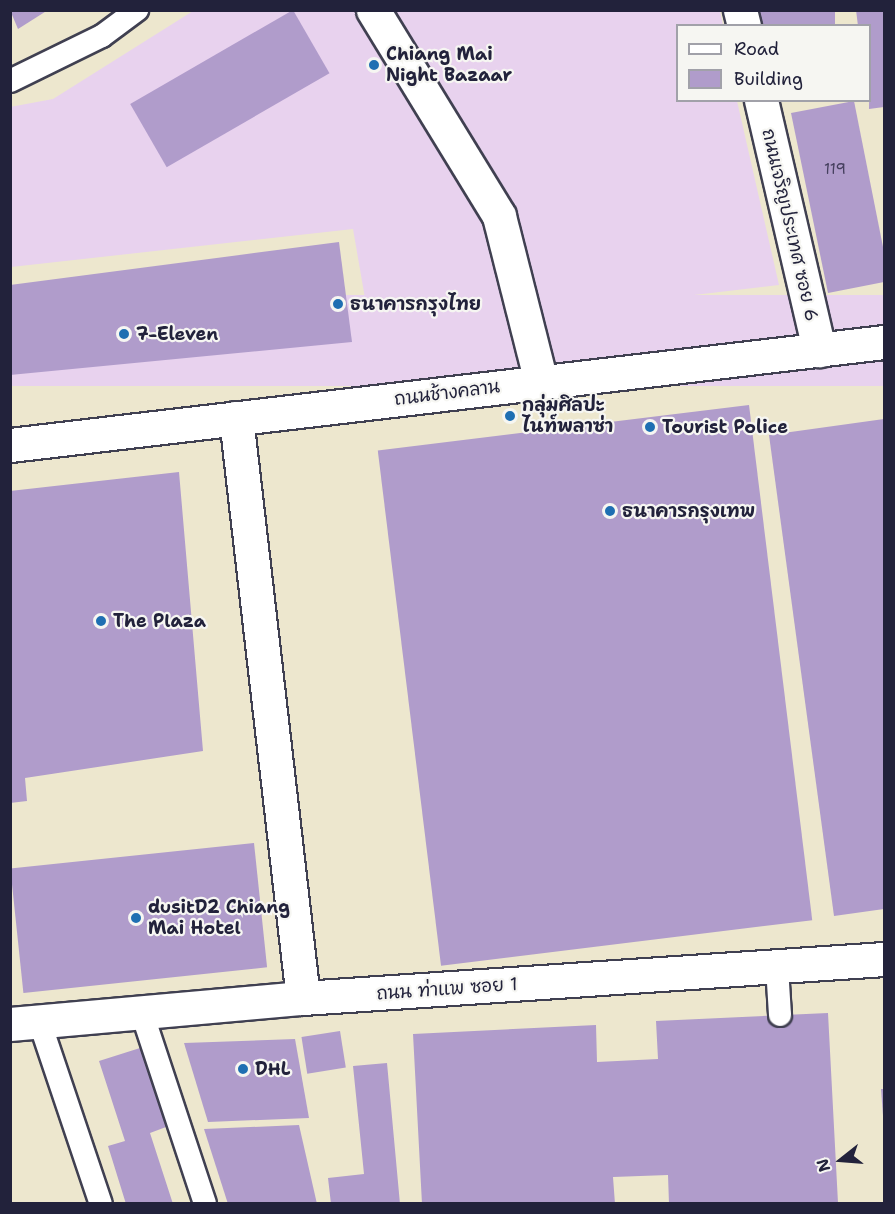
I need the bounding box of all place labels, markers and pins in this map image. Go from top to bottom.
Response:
place label: Chiang Mai Night Bazaar [386,44,512,86]
marker: Chiang Mai Night Bazaar [367,58,381,72]
place label: ธนาคารกรุงไทย [350,293,481,315]
marker: ธนาคารกรุงไทย [331,297,345,311]
place label: 7-Eleven [136,323,218,345]
marker: 7-Eleven [117,327,131,341]
place label: กลุ่มศิลปะ ไนท์พลาซ่า [522,395,613,438]
marker: กลุ่มศิลปะ ไนท์พลาซ่า [503,409,517,423]
place label: Tourist Police [662,416,788,438]
marker: Tourist Police [643,420,657,434]
place label: ธนาคารกรุงเทพ [622,500,755,522]
marker: ธนาคารกรุงเทพ [603,504,617,518]
place label: The Plaza [113,610,206,632]
marker: The Plaza [94,614,108,628]
place label: dusitD2 Chiang Mai Hotel [148,897,290,940]
marker: dusitD2 Chiang Mai Hotel [129,911,143,925]
place label: DHL [255,1058,290,1080]
marker: DHL [236,1062,250,1076]

